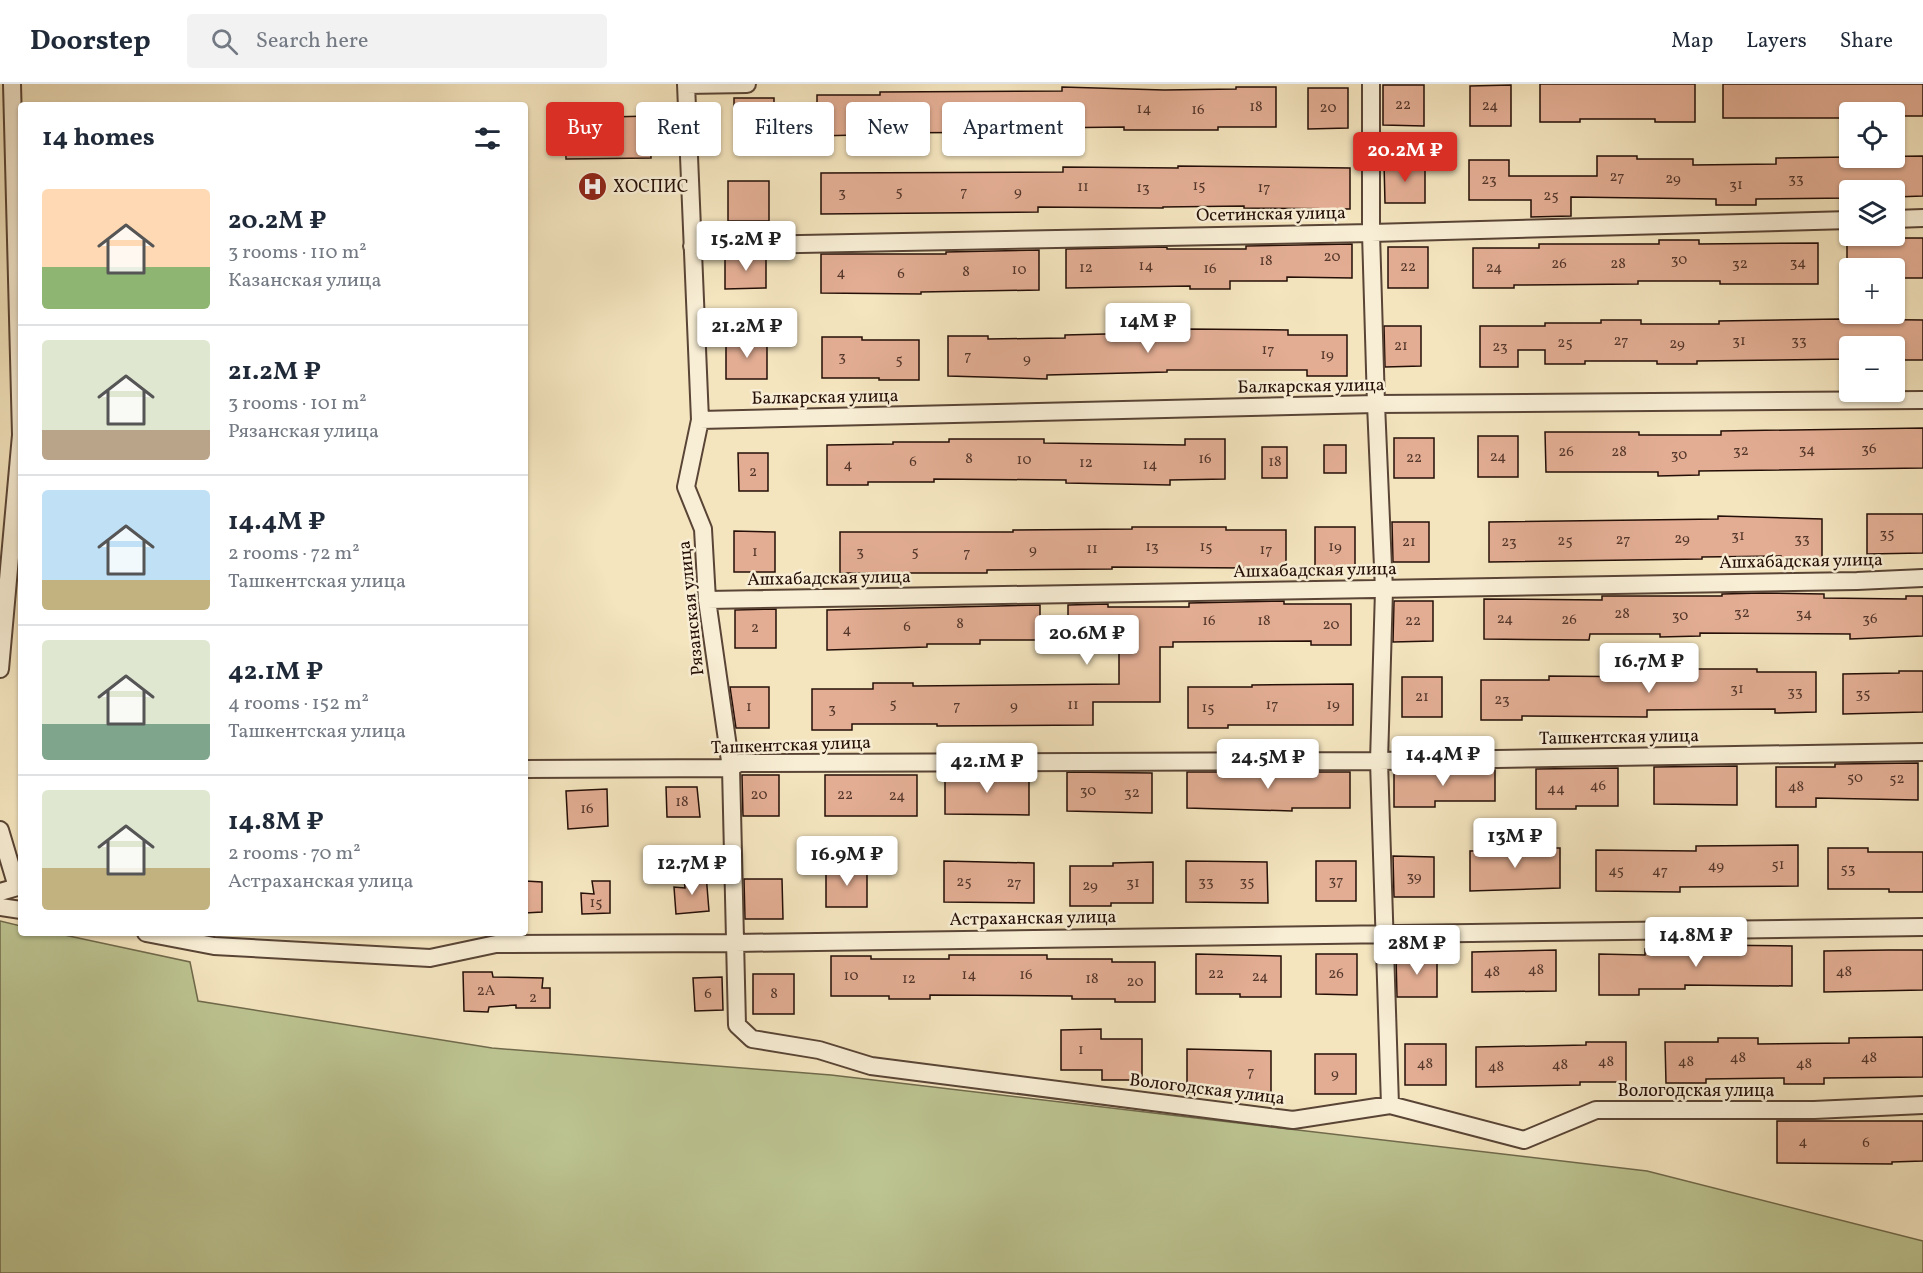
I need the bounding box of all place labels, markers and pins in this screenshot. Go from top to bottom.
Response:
pin: 20.2M ₽ [1350,132,1460,183]
hospital icon: ХОСПИС [576,171,608,203]
place label: ХОСПИС [613,175,689,200]
pin: 15.2M ₽ [691,221,801,272]
pin: 14M ₽ [1106,303,1190,354]
pin: 21.2M ₽ [692,308,802,359]
pin: 20.6M ₽ [1032,615,1142,666]
pin: 16.7M ₽ [1594,643,1704,694]
pin: 14.4M ₽ [1388,736,1498,787]
pin: 24.5M ₽ [1213,739,1323,790]
pin: 42.1M ₽ [932,743,1042,794]
pin: 13M ₽ [1473,818,1557,869]
pin: 16.9M ₽ [792,836,902,887]
pin: 12.7M ₽ [637,845,747,896]
pin: 14.8M ₽ [1641,917,1751,968]
pin: 28M ₽ [1375,925,1459,976]

